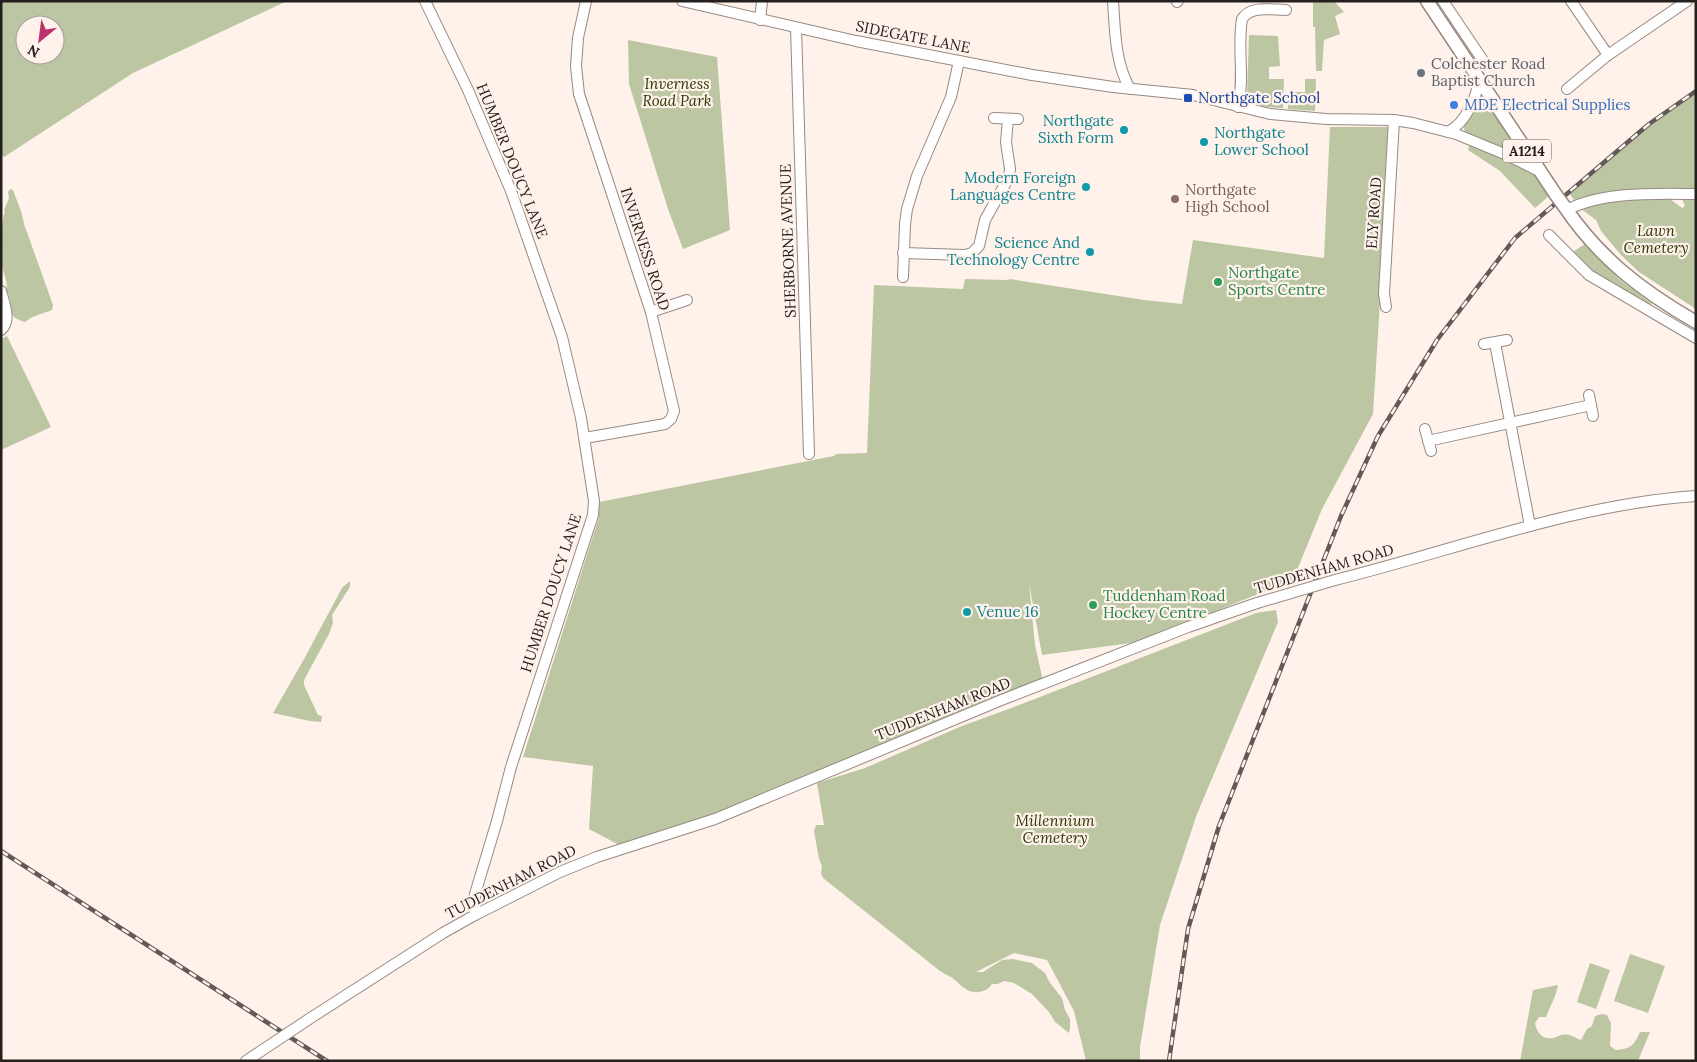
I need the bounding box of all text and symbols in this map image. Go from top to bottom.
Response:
north arrow [15,15,65,65]
street label: SIDEGATE LANE [854,16,972,57]
text: N [24,41,43,62]
place label: Colchester Road Baptist Church [1431,54,1546,90]
marker: Colchester Road Baptist Church [1415,67,1427,79]
park label: Inverness Road Park [642,74,712,110]
street label: HUMBER DOUCY LANE [473,80,552,241]
place label: Northgate School [1198,88,1320,107]
marker: Northgate School [1182,92,1194,104]
place label: MDE Electrical Supplies [1464,95,1630,114]
marker: MDE Electrical Supplies [1448,99,1460,111]
place label: Northgate Sixth Form [1038,111,1114,147]
place label: Northgate Lower School [1214,123,1309,159]
marker: Northgate Sixth Form [1118,124,1130,136]
marker: Northgate Lower School [1198,136,1210,148]
road number: A1214 [1503,140,1551,162]
street label: SHERBORNE AVENUE [775,164,800,318]
place label: Modern Foreign Languages Centre [950,168,1076,204]
street label: ELY ROAD [1362,176,1385,250]
place label: Northgate High School [1185,180,1270,216]
marker: Modern Foreign Languages Centre [1080,181,1092,193]
street label: INVERNESS ROAD [617,185,674,313]
marker: Northgate High School [1169,193,1181,205]
park label: Lawn Cemetery [1623,221,1689,257]
place label: Science And Technology Centre [947,233,1080,269]
marker: Science And Technology Centre [1084,246,1096,258]
place label: Northgate Sports Centre [1228,263,1325,299]
marker: Northgate Sports Centre [1212,276,1224,288]
street label: HUMBER DOUCY LANE [516,511,585,675]
street label: TUDDENHAM ROAD [1252,540,1396,598]
place label: Tuddenham Road Hockey Centre [1103,586,1225,622]
marker: Tuddenham Road Hockey Centre [1087,599,1099,611]
place label: Venue 16 [976,602,1039,621]
marker: Venue 16 [961,606,973,618]
street label: TUDDENHAM ROAD [872,673,1013,744]
park label: Millennium Cemetery [1015,811,1095,847]
street label: TUDDENHAM ROAD [442,840,579,923]

